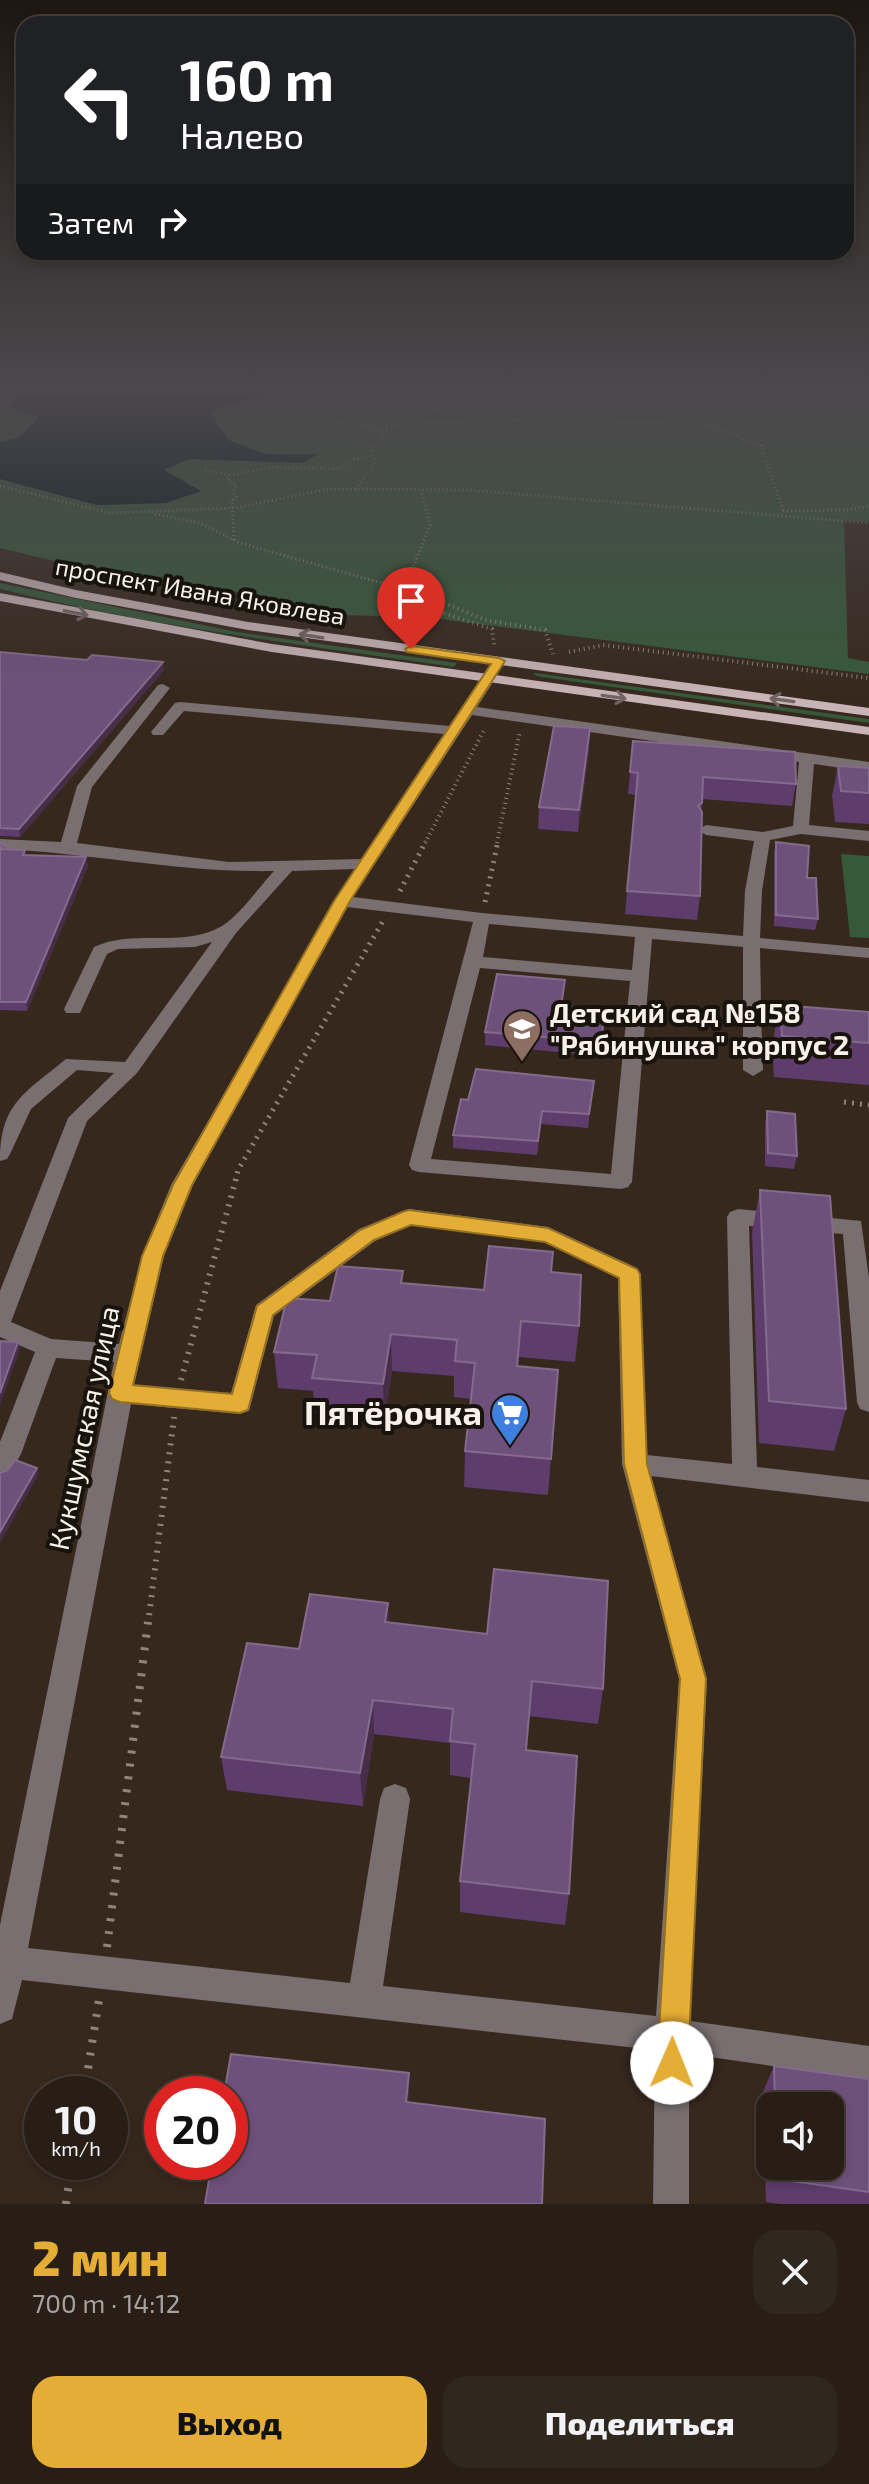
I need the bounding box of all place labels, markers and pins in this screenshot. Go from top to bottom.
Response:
pin [377,567,445,649]
place label: Детский сад №158 "Рябинушка" корпус 2 [550,995,849,1061]
school or university icon: Детский сад №158 "Рябинушка" корпус 2 [501,1008,543,1063]
place label: Пятёрочка [304,1391,482,1432]
supermarket icon: Пятёрочка [489,1392,531,1447]

